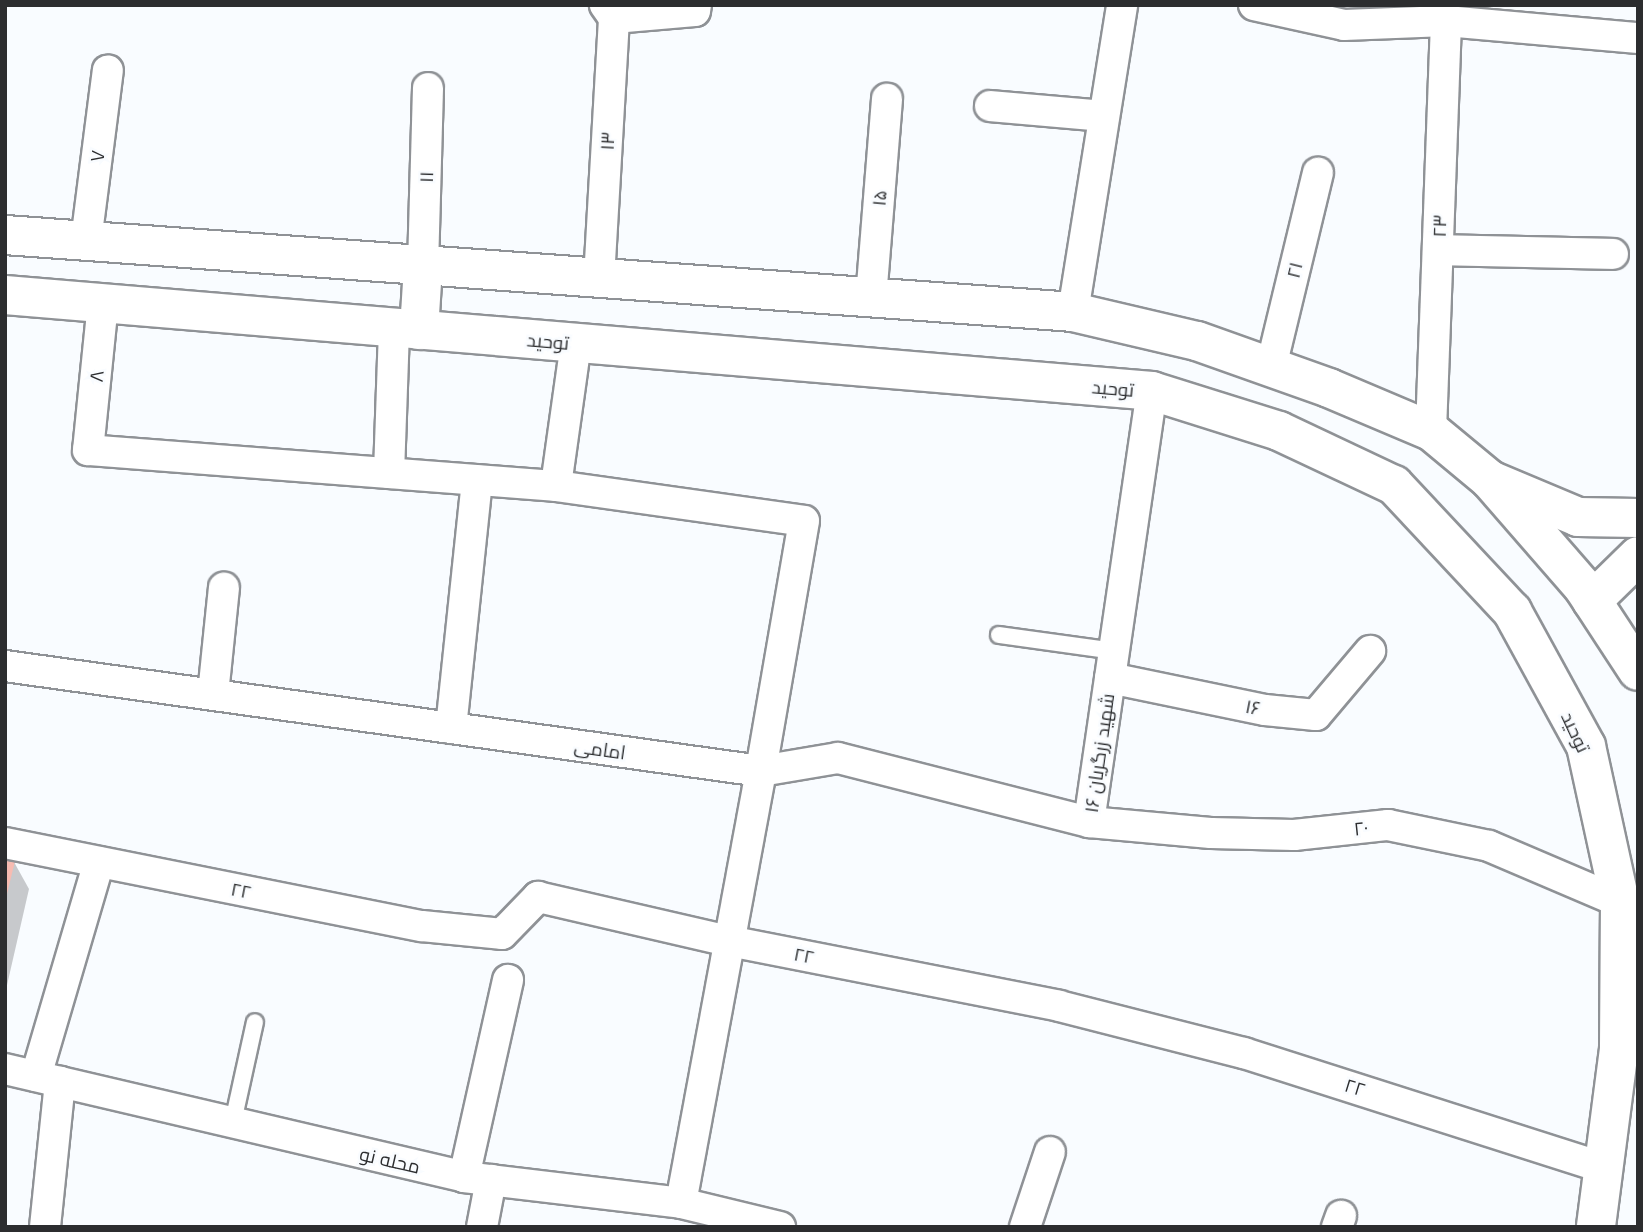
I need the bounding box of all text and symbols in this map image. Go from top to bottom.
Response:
street label: ۱۳ [595,131,619,151]
street label: ۷ [85,149,109,163]
street label: ۱۱ [414,171,438,183]
street label: ۱۵ [867,189,891,207]
street label: ۲۳ [1427,214,1451,238]
street label: ۲۱ [1281,260,1307,280]
street label: توحید [526,328,570,354]
street label: ۸ [84,369,108,383]
street label: توحید [1091,375,1135,401]
street label: ۱۶ شهید زرگریان [1079,692,1119,814]
street label: ۱۶ [1243,694,1263,720]
street label: توحید [1557,708,1595,756]
street label: امامی [573,734,627,764]
street label: ۲۰ [1352,816,1370,840]
street label: ۲۲ [229,877,253,903]
street label: ۲۲ [792,942,816,968]
street label: ۲۲ [1342,1073,1368,1101]
street label: محله نو [358,1142,422,1178]

